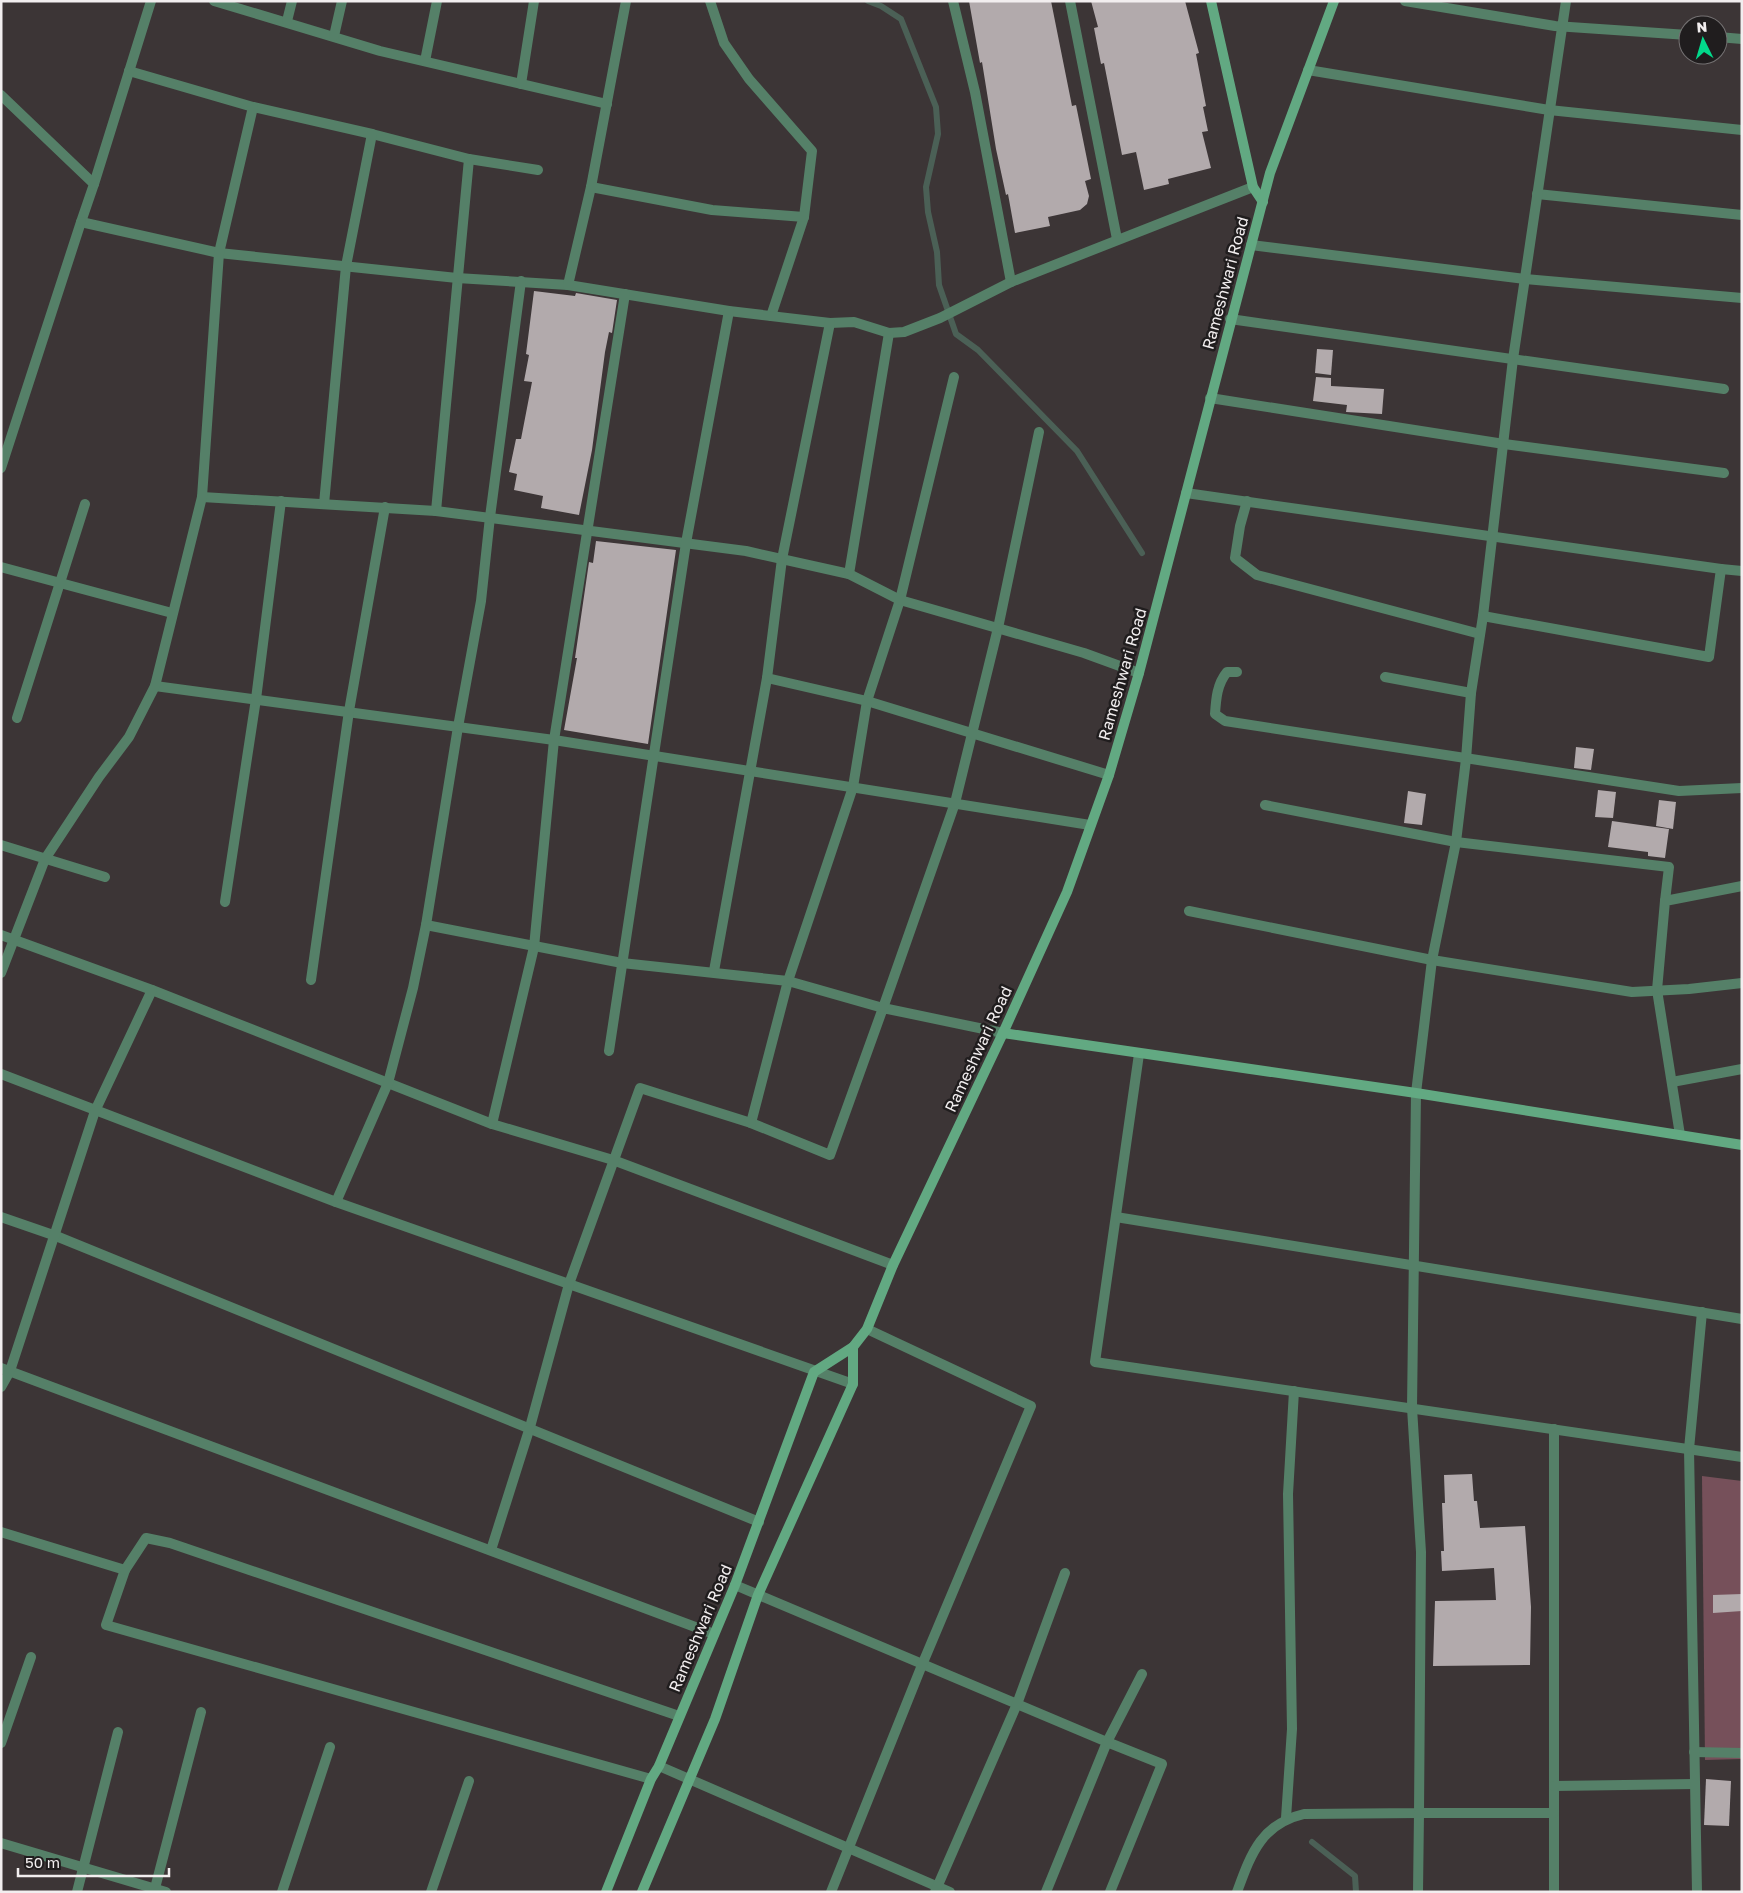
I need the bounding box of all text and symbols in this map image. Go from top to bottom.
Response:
north arrow [1678,15,1728,65]
text: N [1696,18,1708,35]
street label: Rameshwari Road [1198,214,1252,352]
street label: Rameshwari Road [1094,606,1150,742]
street label: Rameshwari Road [940,983,1016,1115]
street label: Rameshwari Road [664,1561,736,1695]
scale bar [18,1846,169,1878]
text: 50 m [25,1853,60,1871]

